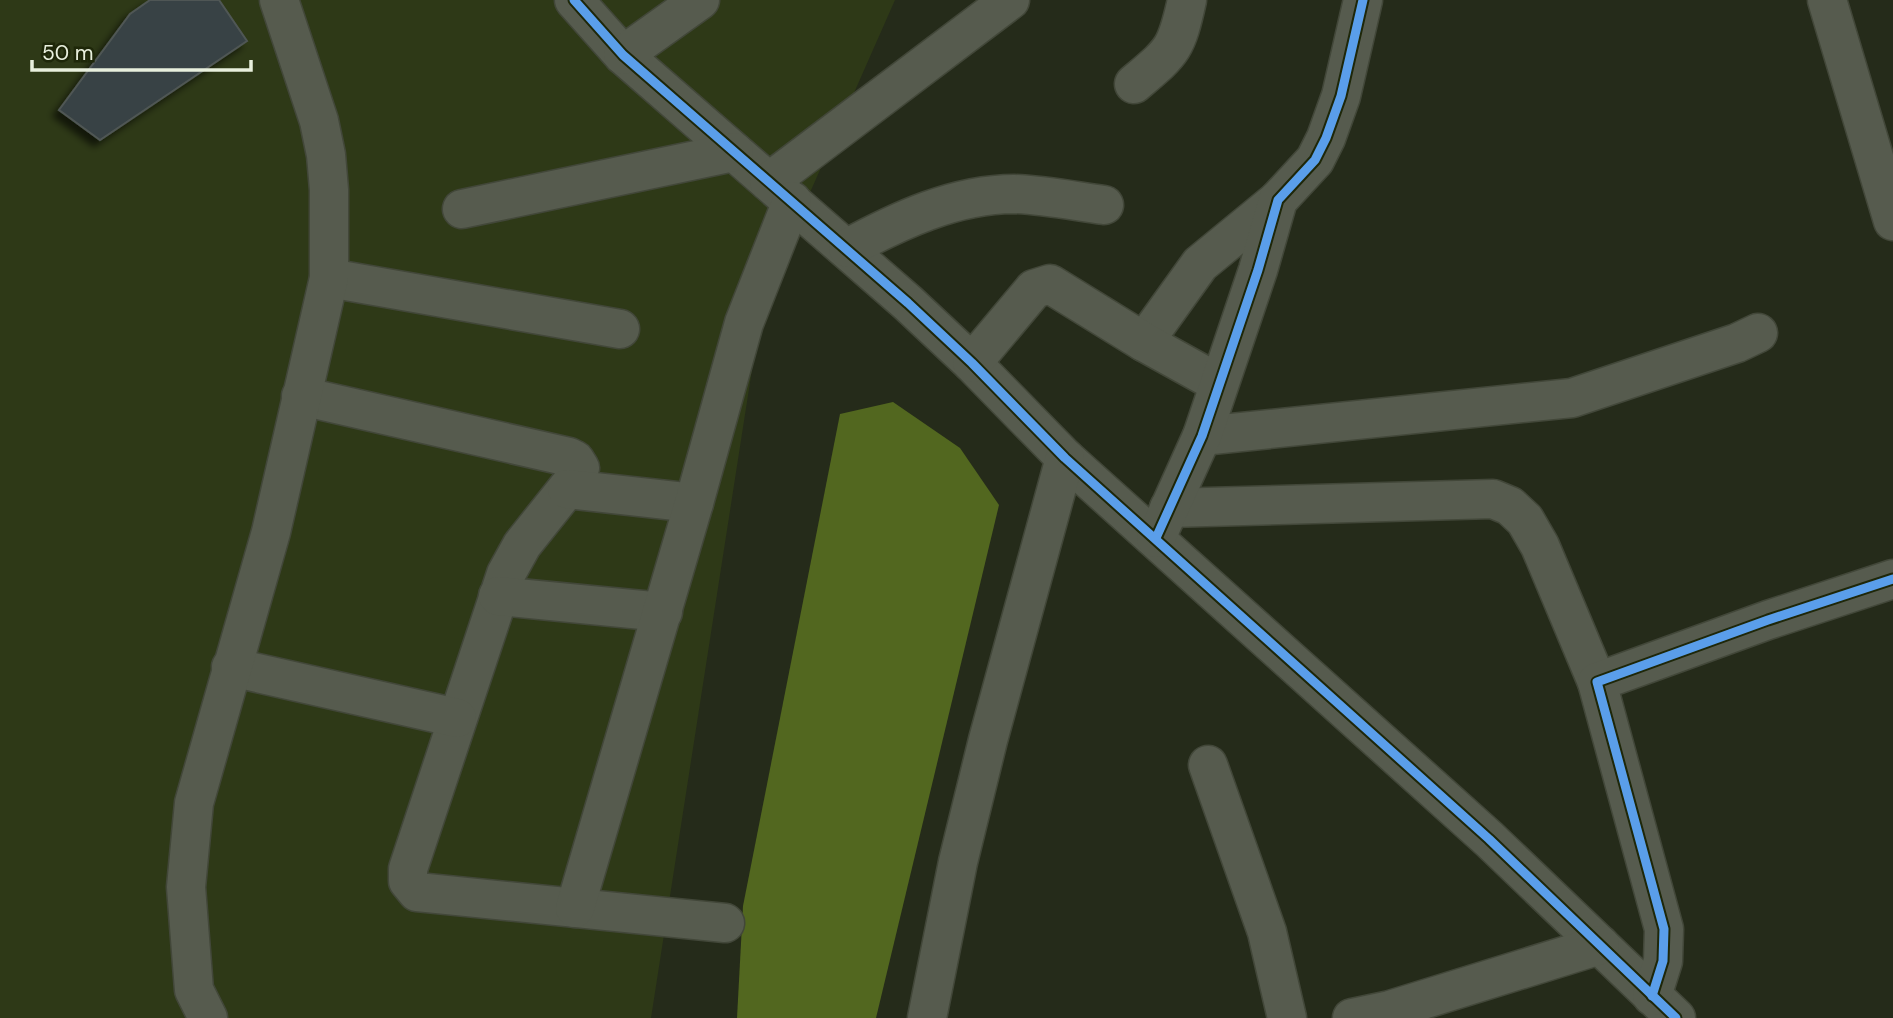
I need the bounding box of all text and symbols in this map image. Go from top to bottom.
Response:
scale bar [32,28,250,72]
text: 50 m [42,39,93,67]

